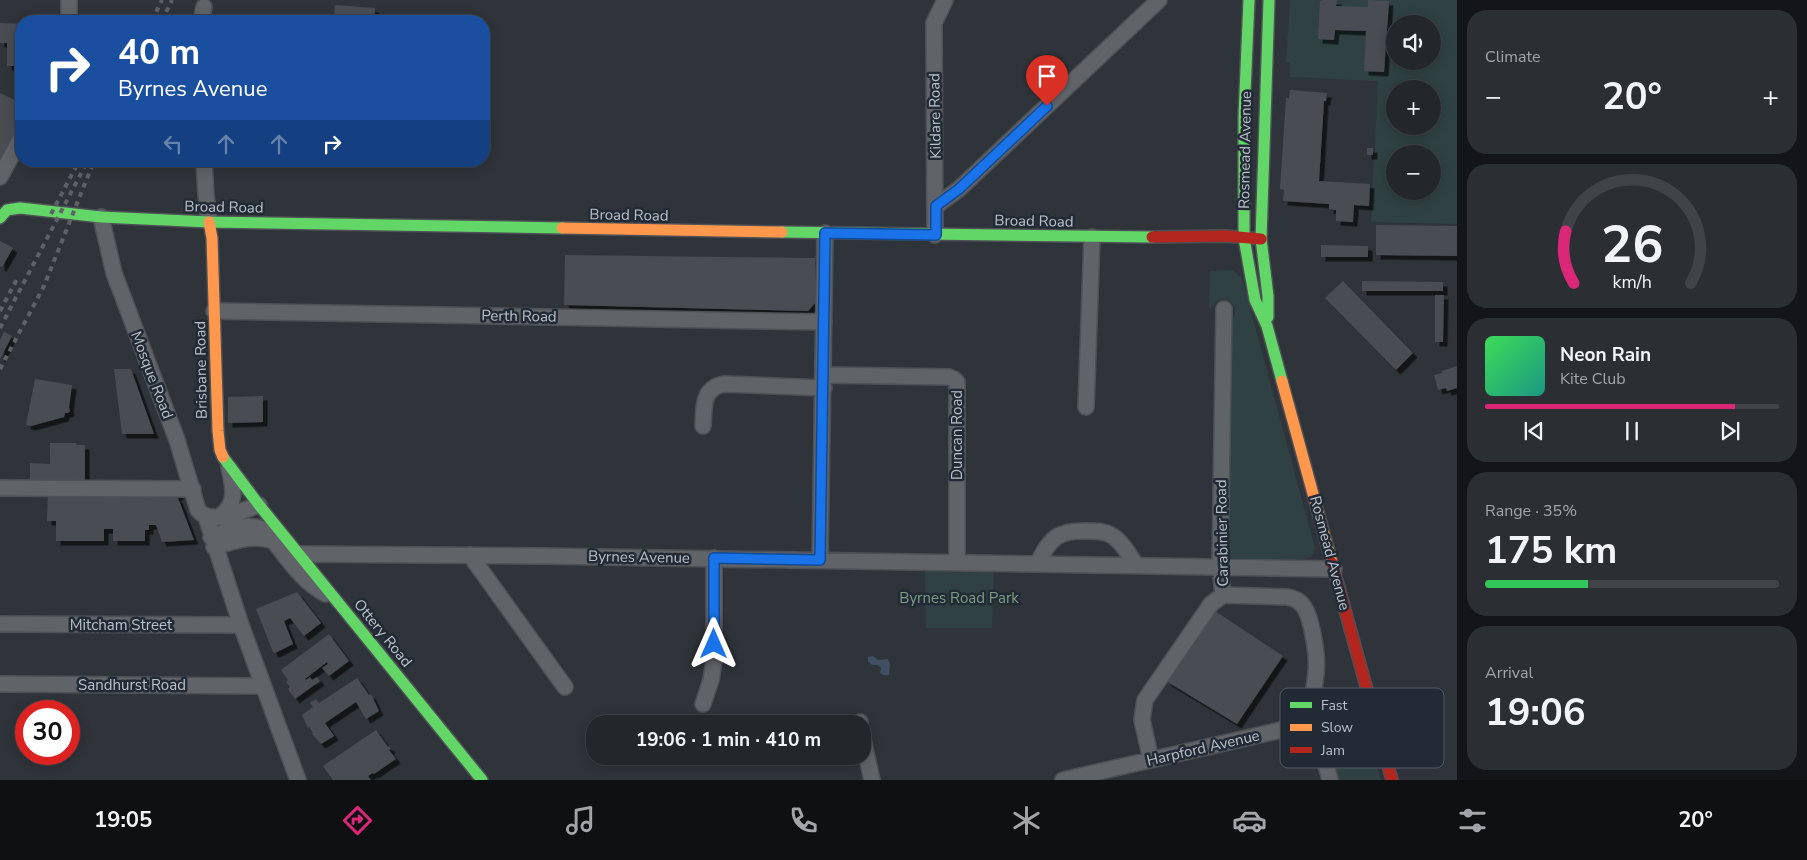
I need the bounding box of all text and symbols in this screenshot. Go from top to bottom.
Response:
map controls [1386,15,1441,200]
button: sound [1386,15,1441,70]
text: 40 m [118,29,200,76]
icon: right [35,35,100,100]
text: Climate [1485,46,1540,68]
pin [1026,55,1068,106]
icon: arrive [1033,62,1061,90]
text: 20° [1602,71,1662,122]
street label: Kildare Road [924,73,946,159]
text: Byrnes Avenue [118,74,267,104]
text: − [1485,78,1502,116]
text: + [1762,78,1779,116]
button: + [1386,80,1441,135]
street label: Rosmead Avenue [1234,91,1256,209]
icon: left [159,130,187,158]
icon: ahead [212,130,240,158]
icon: ahead [265,130,293,158]
icon: right [318,130,346,158]
button: − [1386,145,1441,200]
street label: Broad Road [184,196,264,218]
street label: Broad Road [589,204,669,226]
text: 26 [1601,209,1663,280]
street label: Broad Road [994,210,1074,232]
text: km/h [1612,270,1652,294]
street label: Perth Road [481,305,557,327]
street label: Brisbane Road [190,321,212,419]
street label: Mosque Road [126,328,178,422]
text: Neon Rain [1560,342,1651,368]
text: Kite Club [1560,368,1626,390]
street label: Duncan Road [947,390,967,480]
icon: previous [1520,417,1548,445]
icon: pause [1618,417,1646,445]
icon: next [1716,417,1744,445]
street label: Carabinier Road [1211,479,1233,587]
street label: Rosmead Avenue [1305,493,1355,613]
text: Range · 35% [1485,500,1577,522]
text: 175 km [1485,525,1617,576]
street label: Byrnes Avenue [588,546,690,568]
park label: Byrnes Road Park [899,588,1019,608]
street label: Ottery Road [349,595,417,671]
street label: Mitcham Street [70,615,173,635]
position arrow [687,617,739,669]
text: Arrival [1485,662,1533,684]
street label: Sandhurst Road [78,675,186,695]
text: 19:06 [1485,687,1586,738]
legend [1280,688,1444,768]
text: Fast [1321,696,1347,715]
speed limit sign: 30 [15,700,80,765]
text: Slow [1321,718,1353,737]
street label: Harpford Avenue [1145,725,1262,771]
text: 19:06 · 1 min · 410 m [636,727,821,753]
text: Jam [1320,741,1345,760]
icon: directions [340,803,375,838]
icon: music [563,803,598,838]
icon: phone [786,803,821,838]
icon: climate [1009,803,1044,838]
icon: car [1232,803,1267,838]
icon: filters [1455,803,1490,838]
text: 19:05 [94,805,152,835]
text: 20° [1678,805,1713,835]

